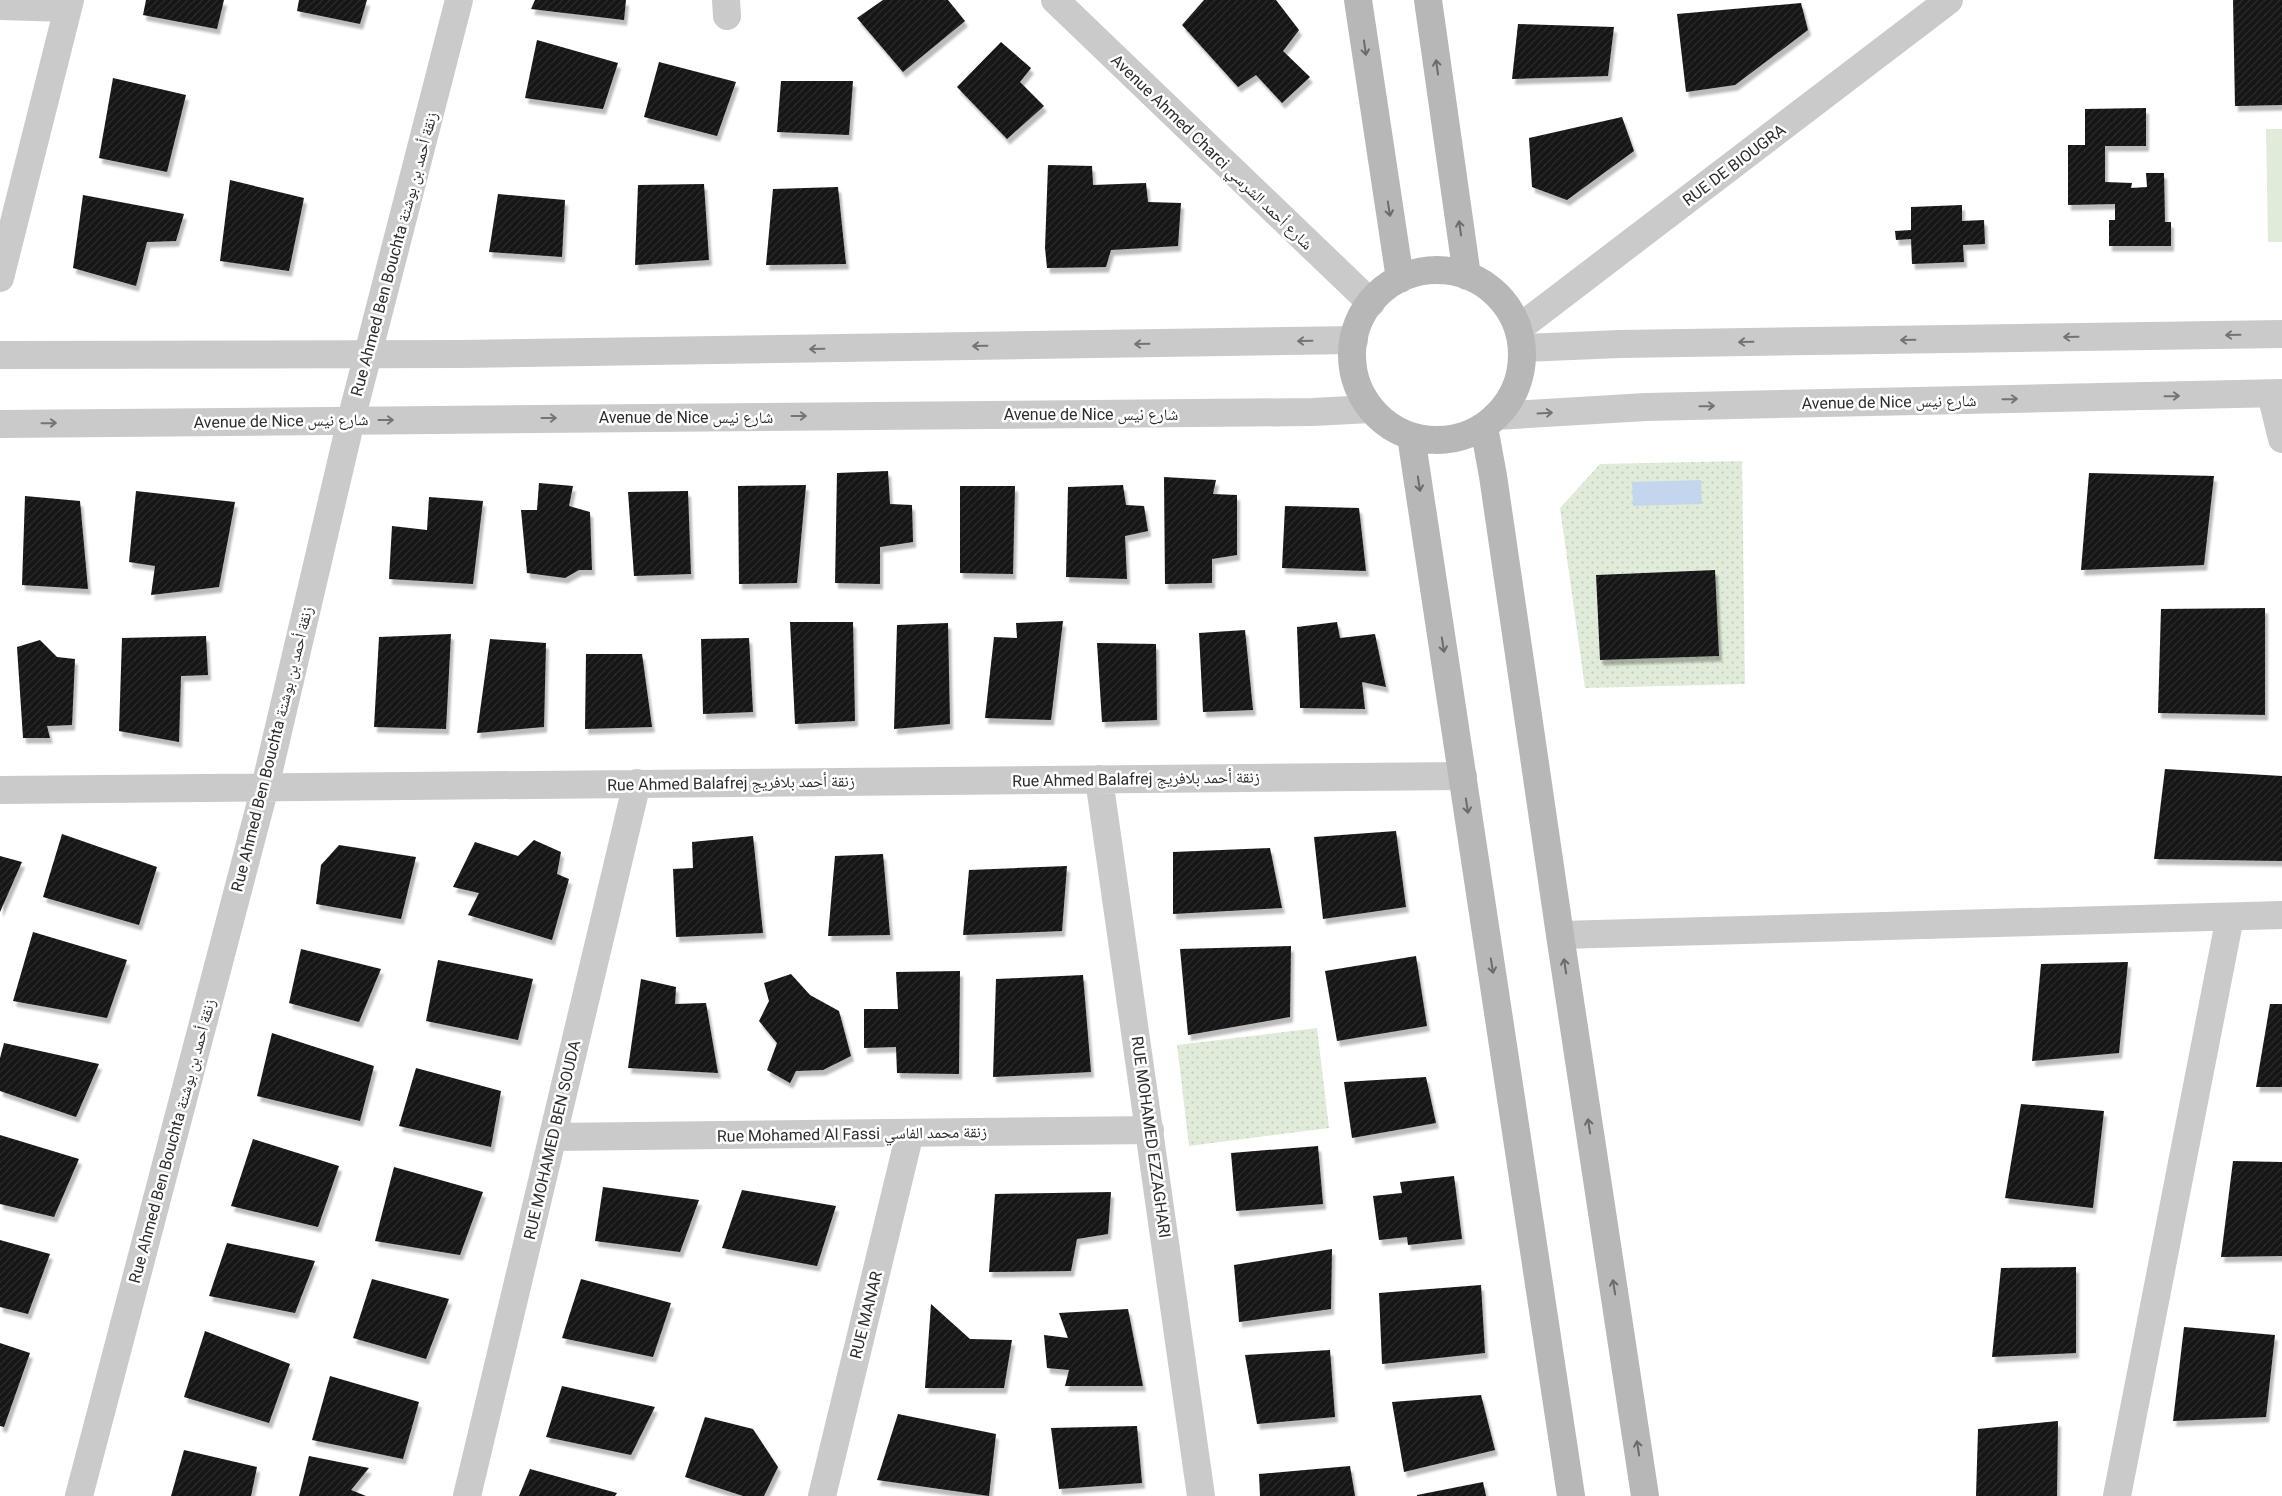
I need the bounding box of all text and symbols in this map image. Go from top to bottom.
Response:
one-way arrow [1360,40,1370,56]
street label: Avenue Ahmed Charci شارع أحمد الشرسي [1105,50,1317,256]
one-way arrow [1432,59,1442,75]
street label: Rue Ahmed Ben Bouchta زنقة أحمد بن بوشتة [347,110,442,398]
street label: RUE DE BIOUGRA [1679,120,1790,210]
one-way arrow [1384,201,1394,217]
one-way arrow [1455,220,1465,236]
one-way arrow [2226,330,2242,340]
one-way arrow [2063,332,2080,342]
one-way arrow [1901,335,1917,345]
one-way arrow [1297,336,1314,346]
one-way arrow [1738,337,1754,347]
one-way arrow [1135,339,1151,349]
one-way arrow [972,341,988,351]
one-way arrow [810,344,826,354]
street label: Avenue de Nice شارع نيس [1801,391,1977,414]
one-way arrow [2164,391,2180,400]
one-way arrow [2002,394,2018,404]
one-way arrow [1699,401,1715,411]
street label: Avenue de Nice شارع نيس [1004,405,1178,425]
street label: Avenue de Nice شارع نيس [599,408,773,428]
one-way arrow [1537,409,1553,418]
street label: Avenue de Nice شارع نيس [193,410,369,433]
one-way arrow [790,411,806,421]
one-way arrow [540,413,556,423]
one-way arrow [378,415,394,425]
one-way arrow [40,419,56,428]
one-way arrow [1414,476,1424,492]
street label: Rue Ahmed Ben Bouchta زنقة أحمد بن بوشتة [227,604,318,894]
one-way arrow [1438,637,1448,653]
street label: Rue Ahmed Balafrej زنقة أحمد بلافريج [1012,767,1260,792]
street label: Rue Ahmed Balafrej زنقة أحمد بلافريج [607,771,855,796]
one-way arrow [1463,797,1473,813]
one-way arrow [1487,958,1497,974]
one-way arrow [1560,958,1570,974]
street label: Rue Ahmed Ben Bouchta زنقة أحمد بن بوشتة [125,997,220,1285]
street label: RUE MOHAMED EZZAGHARI [1127,1035,1175,1239]
street label: RUE MOHAMED BEN SOUDA [520,1038,584,1241]
one-way arrow [1584,1119,1594,1135]
street label: Rue Mohamed Al Fassi زنقة محمد الفاسي [717,1122,987,1149]
street label: RUE MANAR [846,1269,886,1361]
one-way arrow [1608,1280,1618,1296]
one-way arrow [1633,1440,1643,1456]

